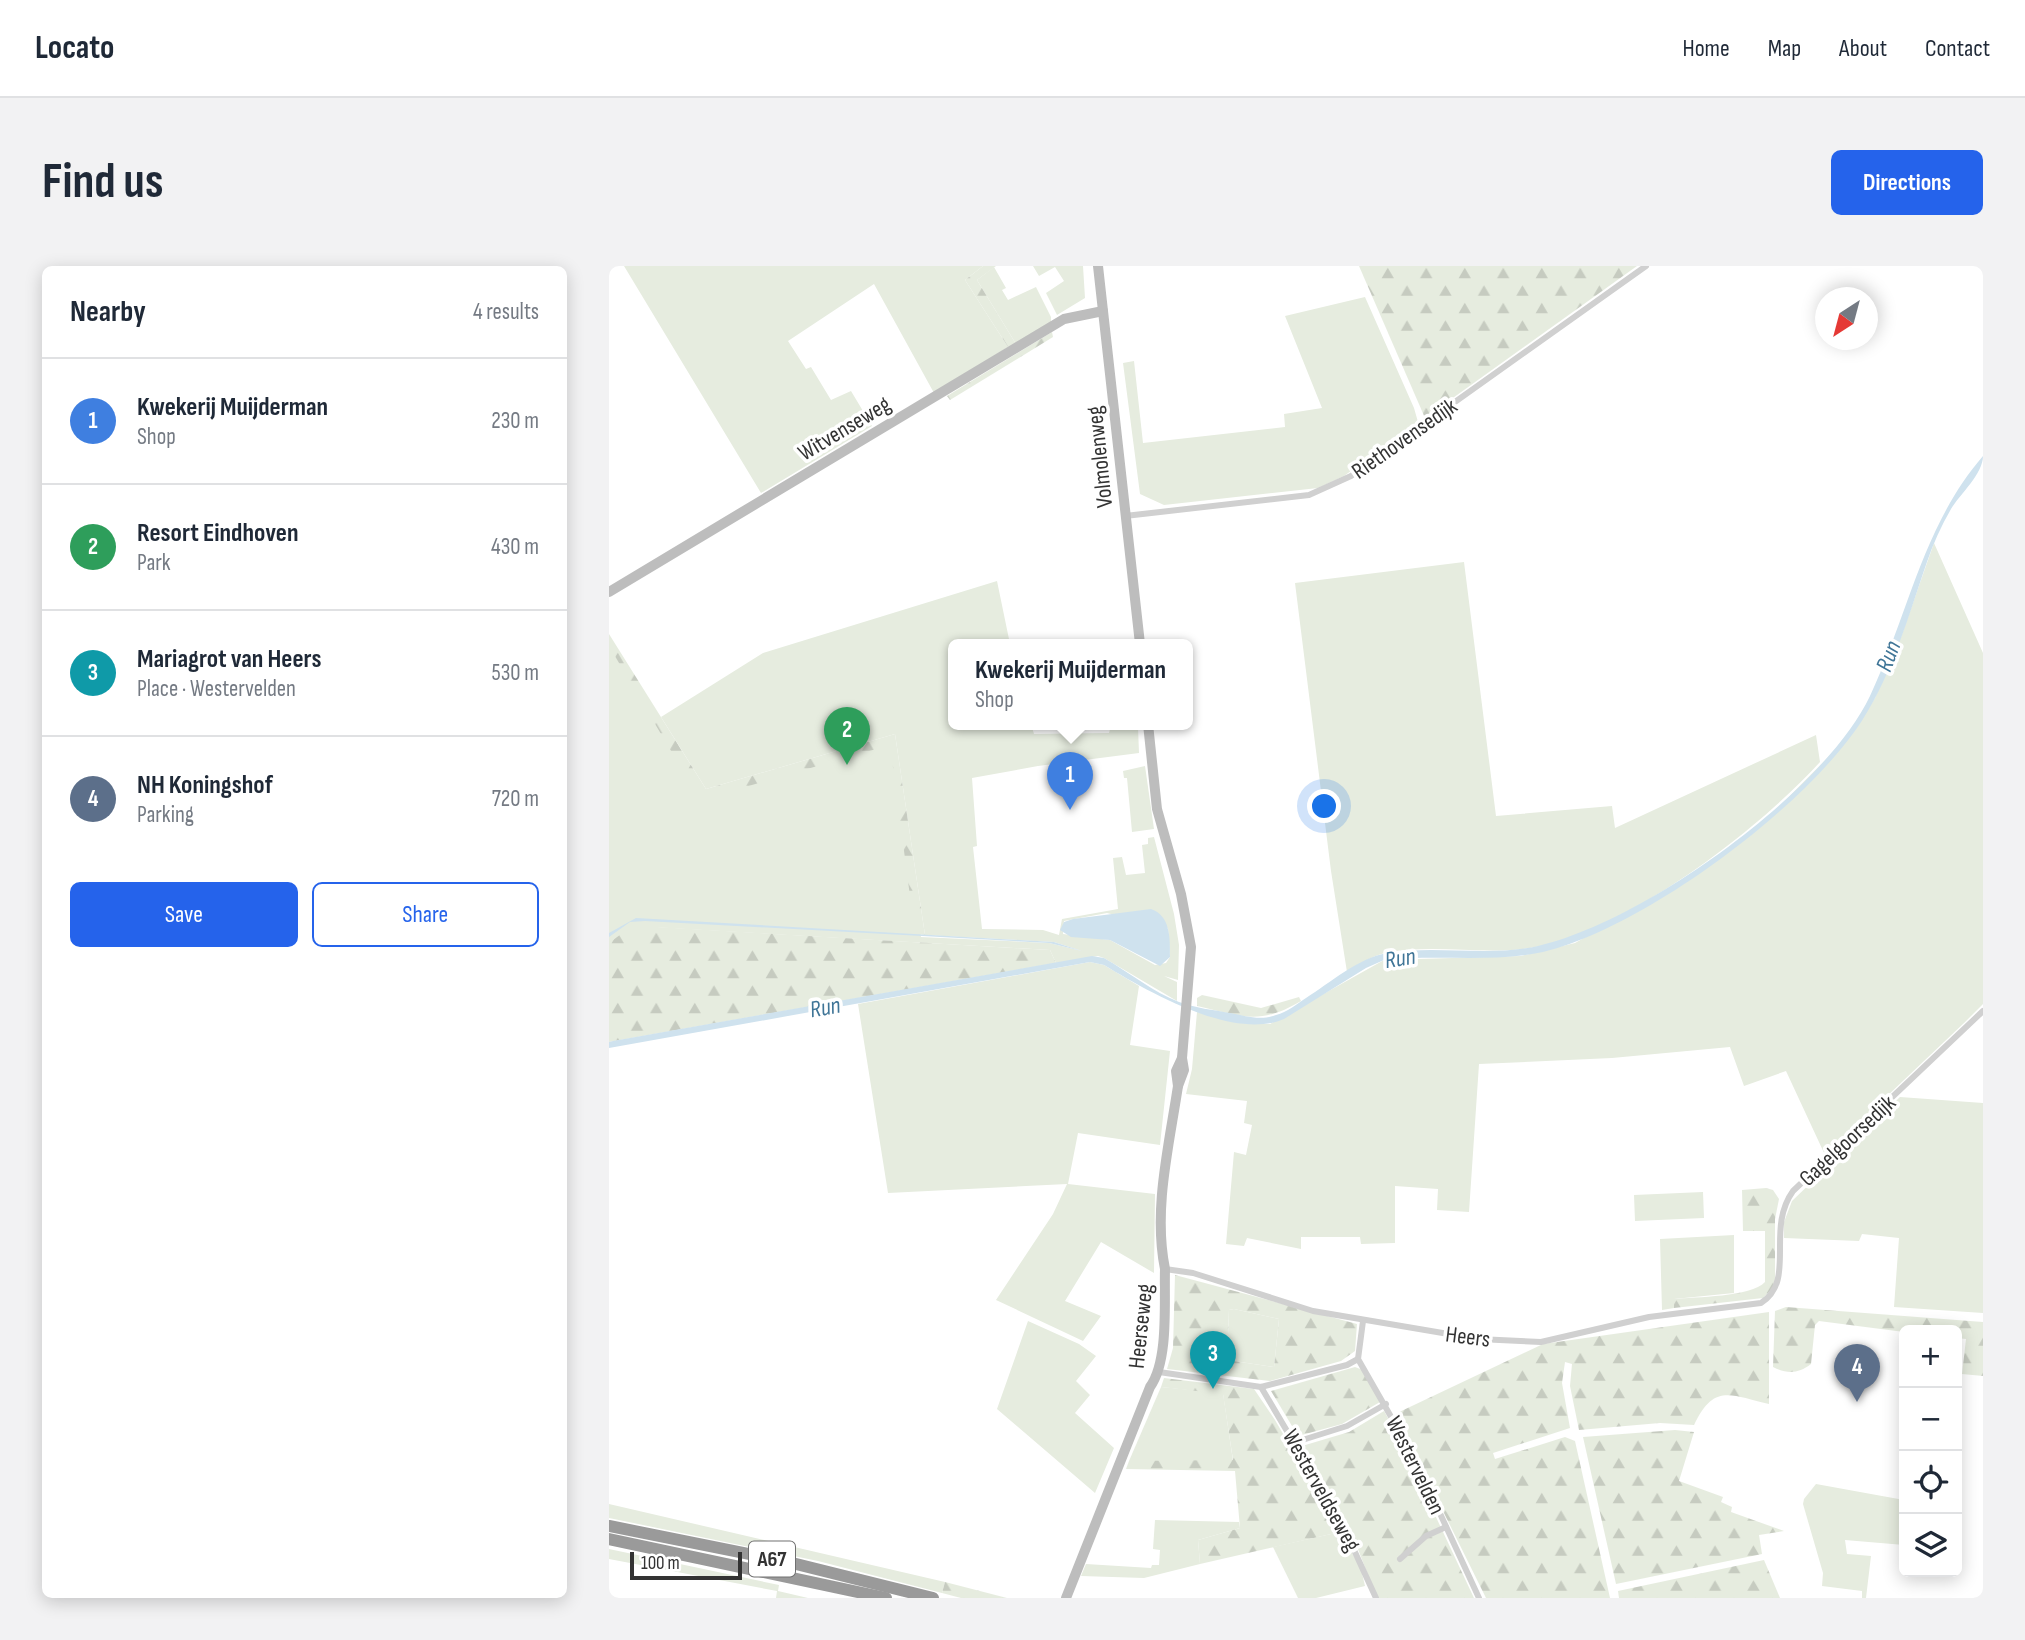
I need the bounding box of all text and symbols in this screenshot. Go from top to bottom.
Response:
text: Locato [35,28,114,68]
text: Home [1682,34,1730,63]
text: Map [1768,34,1801,63]
text: About [1839,34,1887,63]
text: Contact [1925,34,1990,63]
button: Directions [1831,150,1983,215]
text: Find us [42,153,164,212]
north arrow [1815,287,1878,350]
text: Nearby [70,294,146,330]
text: 4 results [473,298,539,326]
street label: Witvenseweg [793,390,896,467]
text: Kwekerij Muijderman [137,392,328,423]
street label: Riethovensedijk [1346,392,1463,485]
street label: Volmolenweg [1081,405,1119,509]
text: 1 [88,407,98,435]
text: 230 m [491,407,539,435]
text: Shop [137,423,176,451]
text: Resort Eindhoven [137,518,298,549]
text: 2 [88,533,98,561]
text: 430 m [491,533,539,561]
text: Park [137,549,171,577]
water label: Run [1869,637,1908,676]
popup [948,639,1193,730]
text: Mariagrot van Heers [137,644,321,675]
text: Kwekerij Muijderman [975,655,1166,686]
text: 3 [88,659,98,687]
text: 530 m [491,659,539,687]
text: Place · Westervelden [137,675,296,703]
text: Shop [975,686,1014,714]
pin: 2 [824,707,870,765]
pin: 1 [1047,752,1093,810]
text: NH Koningshof [137,770,273,801]
text: 4 [88,785,98,813]
text: 720 m [492,785,539,813]
your location [1307,789,1341,823]
text: Parking [137,801,194,829]
button: Save [70,882,298,947]
button: Share [312,882,539,947]
water label: Run [1383,942,1418,975]
water label: Run [807,991,843,1024]
street label: Gagelgoorsedijk [1794,1089,1902,1192]
street label: Heerseweg [1123,1282,1159,1370]
street label: Heers [1444,1320,1492,1354]
map controls [1899,1325,1962,1577]
button: + [1899,1325,1962,1388]
pin: 3 [1190,1331,1236,1389]
pin: 4 [1834,1344,1880,1402]
button: − [1899,1388,1962,1451]
street label: Westervelden [1379,1412,1451,1519]
street label: Westerveldseweg [1276,1424,1366,1557]
button: locate [1899,1451,1962,1514]
button: layers [1899,1514,1962,1577]
road number: A67 [749,1542,795,1576]
scale bar [630,1549,742,1581]
text: 100 m [641,1552,680,1575]

